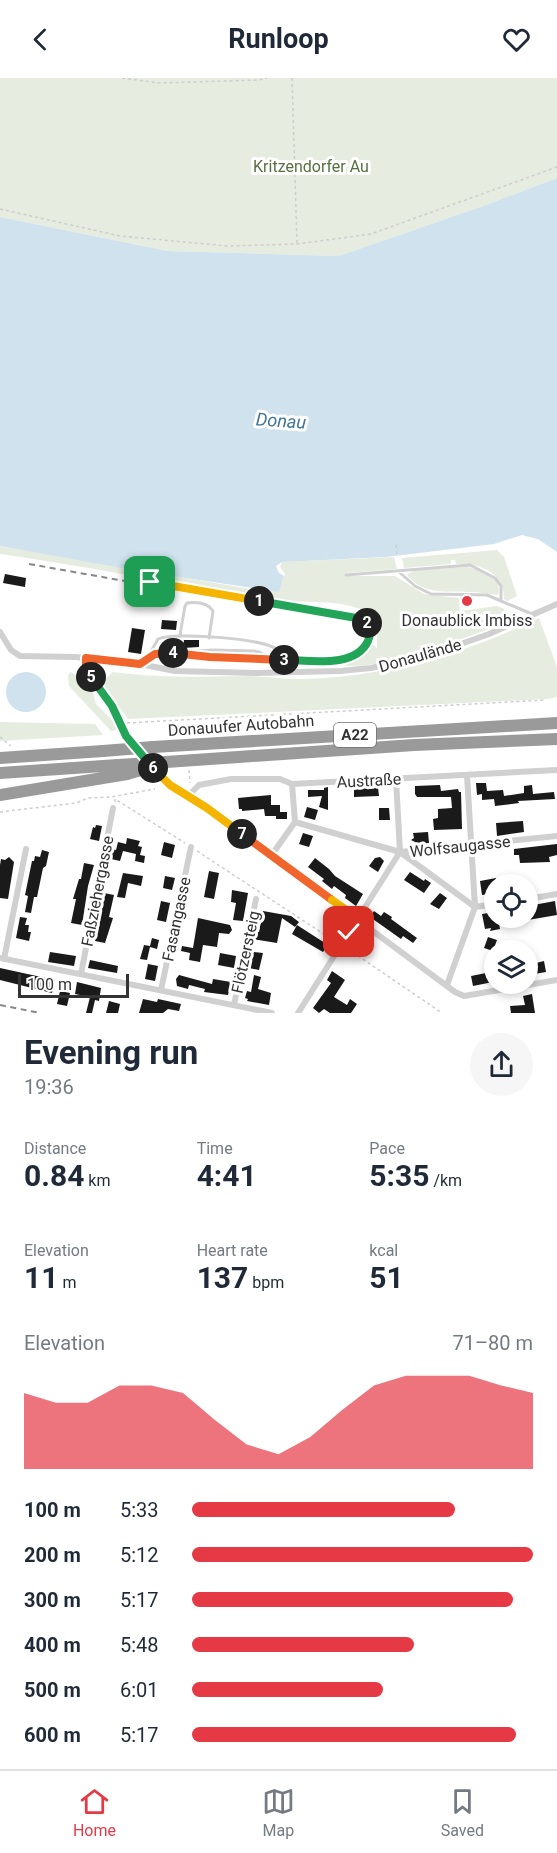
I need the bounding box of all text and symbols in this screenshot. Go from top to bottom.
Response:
icon: back [24,23,57,56]
text: Runloop [228,23,329,55]
icon: heart [500,23,533,56]
park label: Kritzendorfer Au [253,157,369,176]
water label: Donau [255,408,307,433]
pin [124,556,175,607]
icon: arrive [133,565,166,598]
pin: 1 [244,586,274,616]
text: 1 [254,591,264,610]
marker: Donaublick Imbiss [460,594,474,608]
pin: 2 [352,608,382,638]
place label: Donaublick Imbiss [402,611,532,630]
text: 2 [362,613,372,632]
street label: Donaulände [377,635,464,676]
pin: 4 [158,638,188,668]
text: 4 [168,643,178,662]
pin: 3 [269,645,299,675]
text: 3 [279,650,289,669]
pin: 5 [76,662,106,692]
text: 5 [86,667,96,686]
street label: Donauufer Autobahn [167,711,315,740]
road number: A22 [334,723,376,747]
pin: 6 [138,753,168,783]
text: 6 [148,758,158,777]
street label: Austraße [336,769,402,792]
pin: 7 [227,819,257,849]
text: 7 [237,824,247,843]
street label: Wolfsaugasse [409,832,511,861]
street label: Faßziehergasse [77,834,118,948]
map controls [484,874,538,994]
button: locate [484,874,538,928]
street label: Fasangasse [158,875,195,963]
pin [323,906,374,957]
street label: Flötzersteig [227,909,263,995]
icon: check [332,915,365,948]
button: layers [484,940,538,994]
scale bar [18,971,129,998]
text: 100 m [27,975,72,994]
text: Evening run [24,1033,198,1072]
button: share [470,1033,533,1096]
text: 19:36 [24,1075,74,1099]
text: Distance [24,1139,86,1158]
text: Time [197,1139,233,1158]
text: Pace [369,1139,405,1158]
text: 0.84 [24,1158,84,1193]
text: 4:41 [197,1158,257,1193]
text: 5:35 [369,1158,429,1193]
text: km [84,1171,110,1190]
text: /km [429,1171,462,1190]
text: Elevation [24,1241,89,1260]
text: Heart rate [197,1241,268,1260]
text: kcal [369,1241,398,1260]
text: 11 [24,1260,58,1295]
text: 137 [197,1260,248,1295]
text: 51 [369,1260,404,1295]
text: m [58,1273,76,1292]
text: bpm [248,1273,284,1292]
text: Elevation [24,1331,105,1355]
text: 71–80 m [452,1331,533,1355]
text: 100 m [24,1498,81,1522]
text: 5:33 [120,1498,159,1522]
text: 200 m [24,1543,81,1567]
text: 5:12 [120,1543,159,1567]
text: 300 m [24,1588,81,1612]
text: 5:17 [120,1588,159,1612]
text: 400 m [24,1633,81,1657]
text: 5:48 [120,1633,159,1657]
text: 500 m [24,1678,81,1702]
text: 6:01 [120,1678,159,1702]
text: 600 m [24,1723,81,1747]
text: 5:17 [120,1723,159,1747]
tab: Home [73,1785,116,1840]
tab: Map [262,1785,295,1840]
tab: Saved [441,1785,484,1840]

